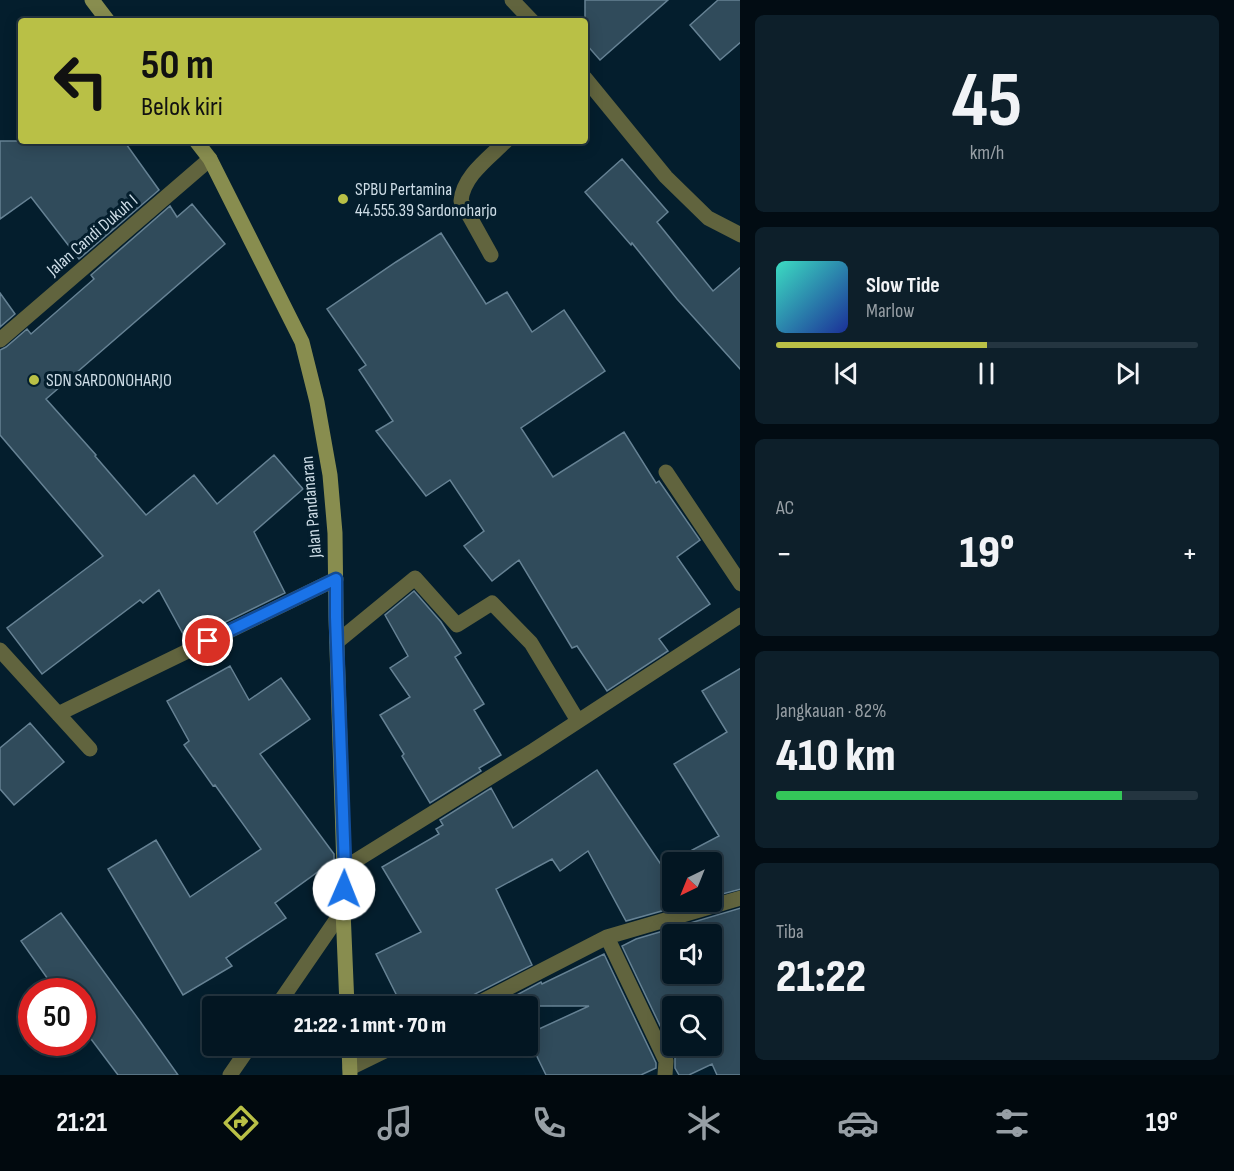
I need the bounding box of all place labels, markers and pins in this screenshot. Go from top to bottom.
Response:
place label: SPBU Pertamina 44.555.39 Sardonoharjo [355,179,497,221]
marker: SPBU Pertamina 44.555.39 Sardonoharjo [336,192,350,206]
place label: SDN SARDONOHARJO [46,370,172,391]
marker: SDN SARDONOHARJO [27,373,41,387]
pin [182,615,233,666]

